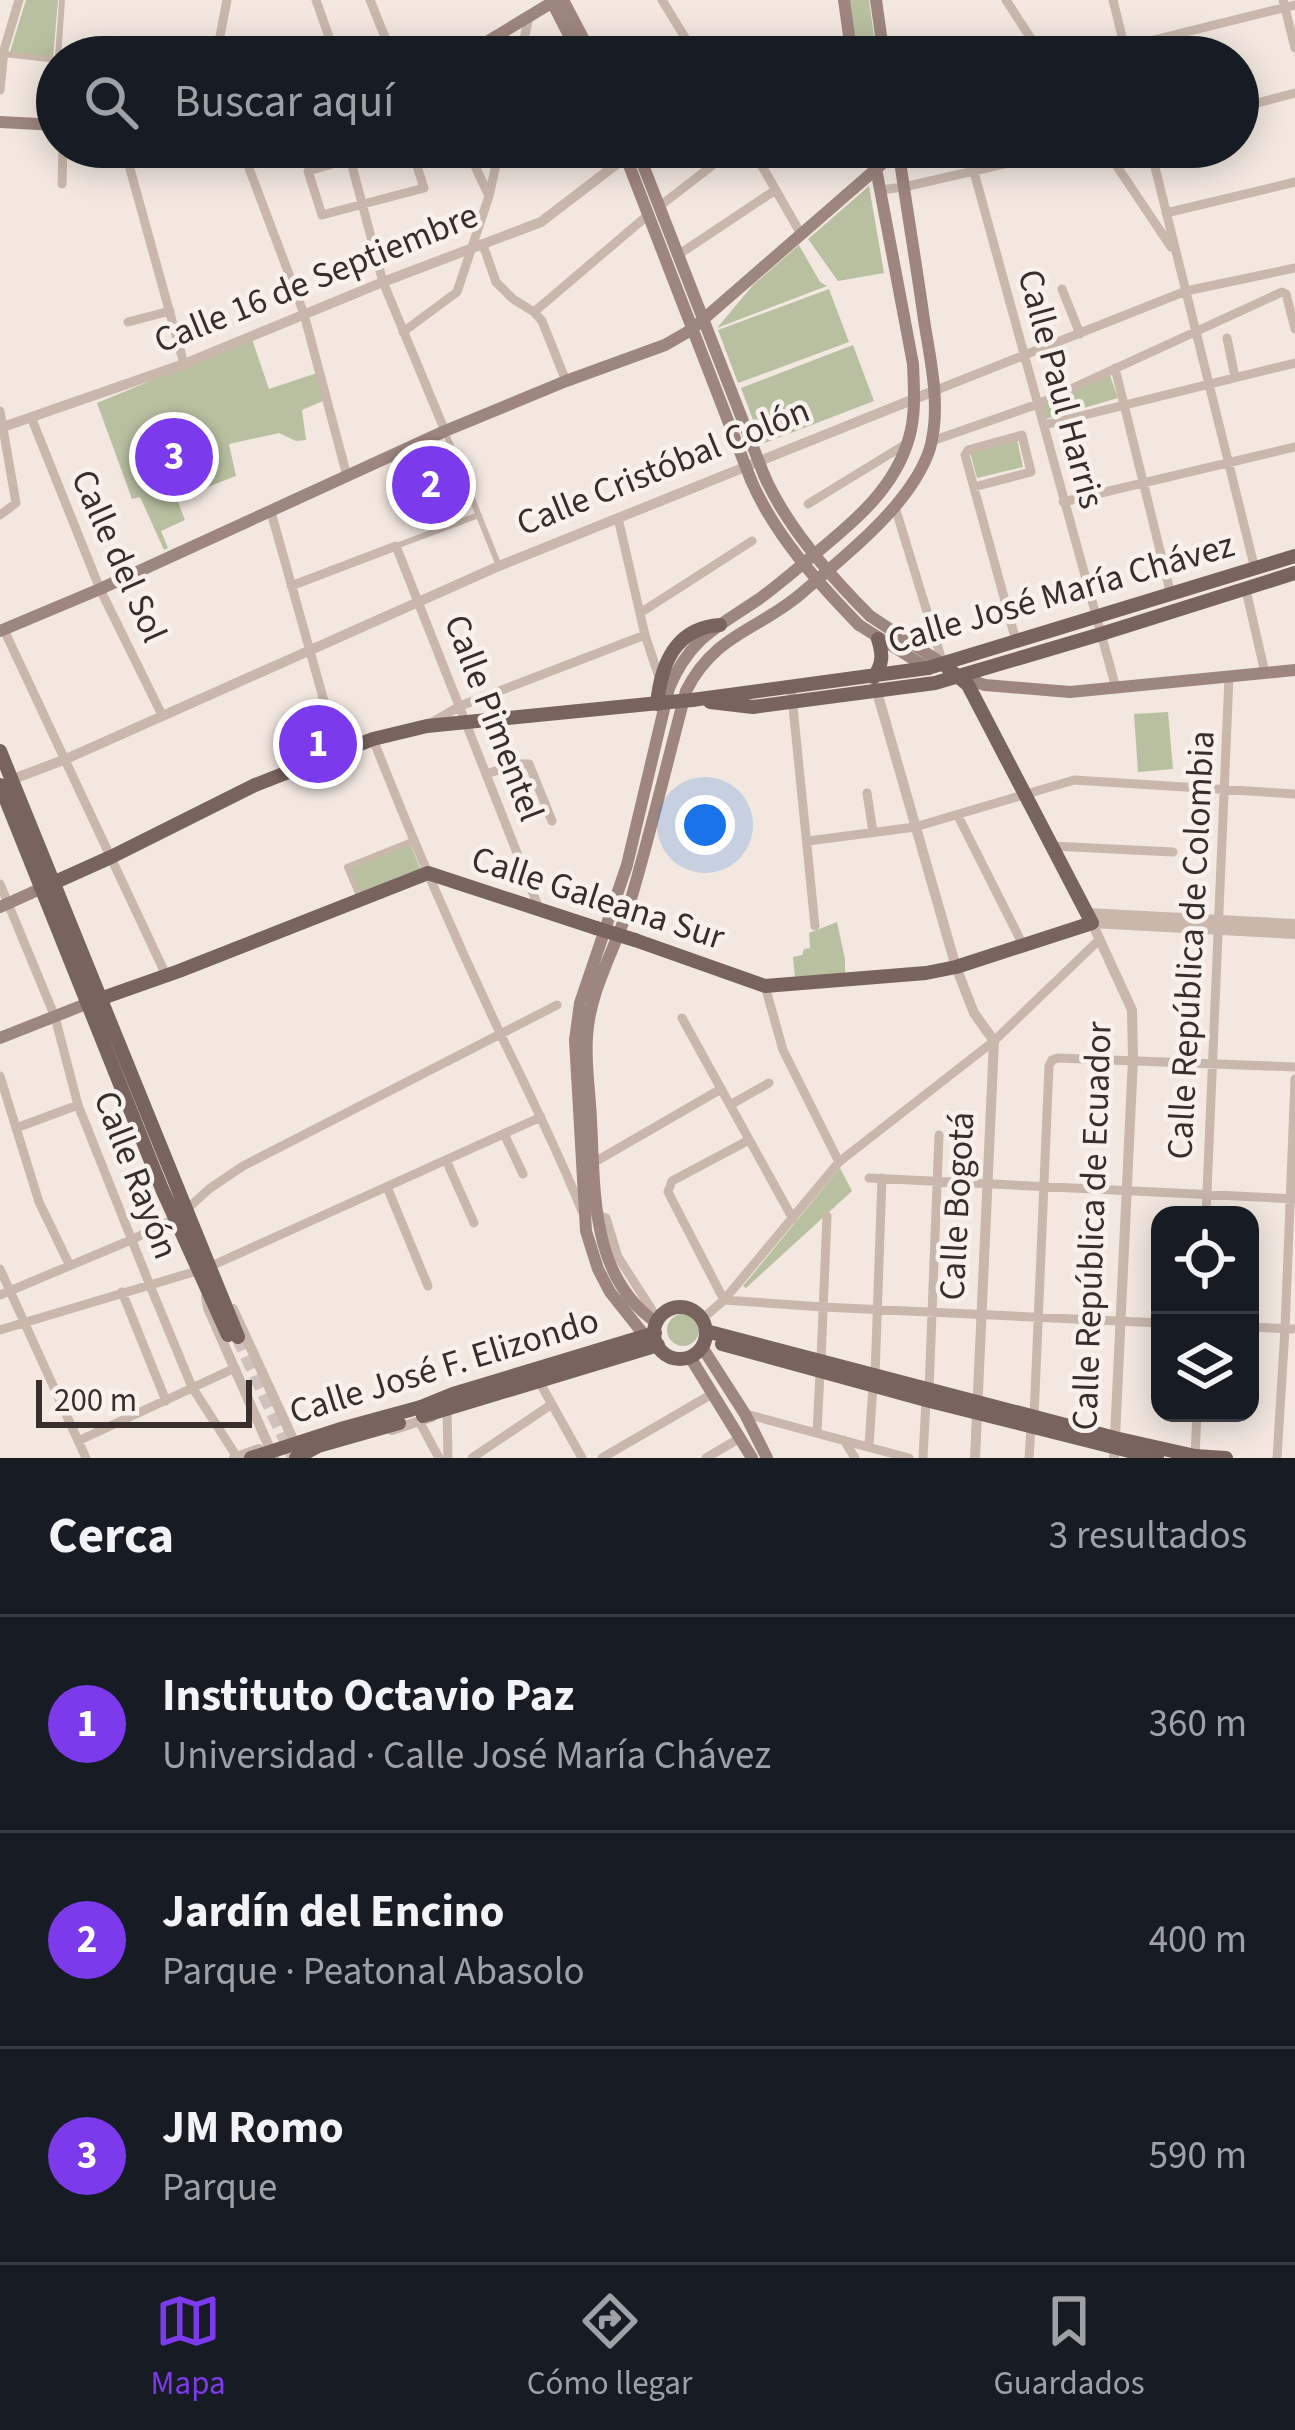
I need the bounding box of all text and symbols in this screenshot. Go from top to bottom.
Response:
search box [36,36,1259,168]
icon: search [78,69,144,135]
text: Buscar aquí [174,70,394,134]
street label: Calle 16 de Septiembre [146,190,486,366]
street label: Calle Paul Harris [1005,264,1117,514]
street label: Calle Cristóbal Colón [509,385,817,549]
pin: 3 [135,412,213,502]
pin: 2 [392,440,470,530]
street label: Calle del Sol [58,461,180,651]
street label: Calle José María Chávez [882,519,1240,667]
street label: Calle Pimentel [431,607,557,829]
pin: 1 [279,699,357,789]
street label: Calle República de Colombia [1154,729,1228,1161]
your location [675,795,735,855]
street label: Calle Galeana Sur [465,833,732,963]
street label: Calle República de Ecuador [1059,1020,1125,1431]
street label: Calle Rayón [81,1083,191,1267]
street label: Calle Bogotá [927,1110,987,1302]
map controls [1151,1206,1259,1422]
button: locate [1151,1206,1259,1314]
street label: Calle José F. Elizondo [283,1295,605,1437]
button: layers [1151,1314,1259,1422]
scale bar [36,1374,252,1427]
text: 200 m [54,1377,137,1424]
text: Cerca [48,1500,174,1572]
text: 3 resultados [1049,1508,1247,1564]
text: Instituto Octavio Paz [162,1664,574,1728]
text: 1 [77,1696,97,1752]
text: 360 m [1149,1696,1247,1752]
text: Universidad · Calle José María Chávez [162,1728,771,1784]
text: Jardín del Encino [162,1880,505,1944]
text: 2 [77,1912,97,1968]
text: 400 m [1149,1912,1247,1968]
text: Parque · Peatonal Abasolo [162,1944,585,2000]
text: JM Romo [162,2096,344,2160]
text: 3 [77,2128,97,2184]
text: 590 m [1149,2128,1247,2184]
text: Parque [162,2160,277,2216]
tab: Mapa [151,2288,226,2407]
tab: Cómo llegar [527,2288,692,2407]
tab: Guardados [993,2288,1144,2407]

